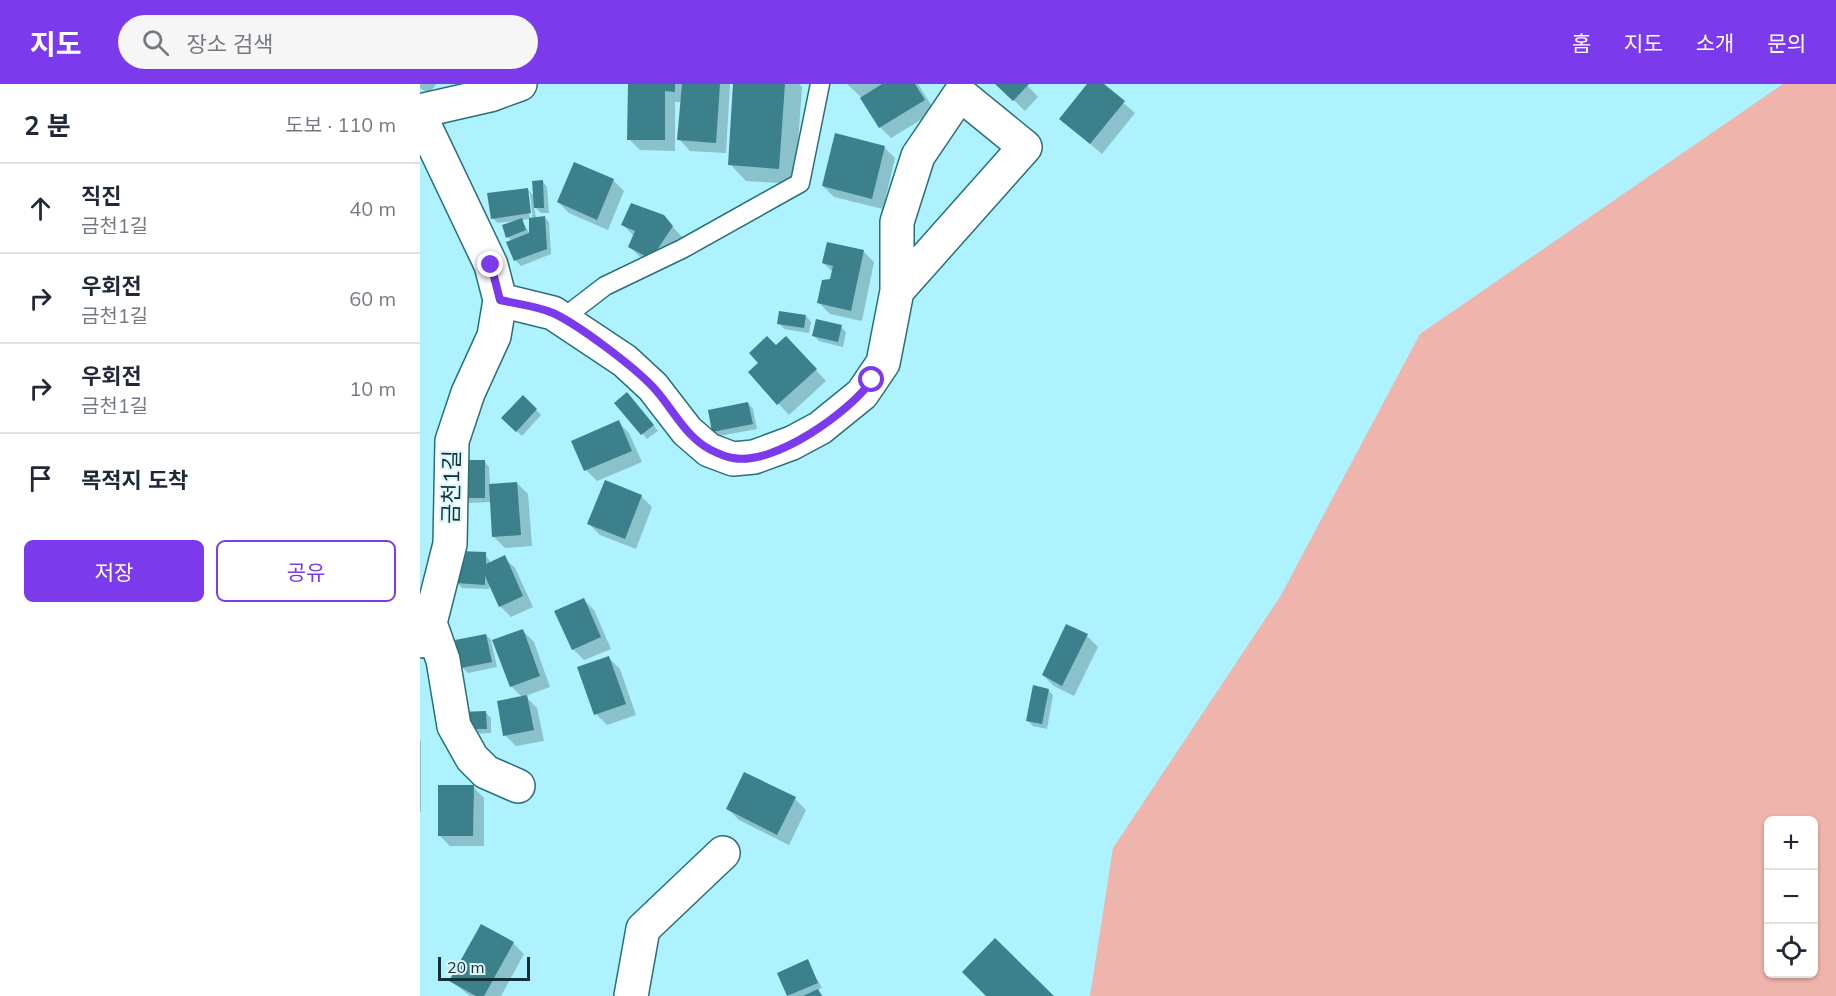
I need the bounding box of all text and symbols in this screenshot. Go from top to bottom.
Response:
search box [118,15,538,69]
text: 지도 [30,26,82,61]
icon: search [139,26,172,59]
text: 장소 검색 [187,30,273,58]
text: 홈 [1572,30,1591,56]
text: 지도 [1624,30,1663,56]
text: 소개 [1696,30,1734,56]
text: 문의 [1767,30,1806,56]
text: 2 분 [24,109,71,142]
text: 도보 · 110 m [285,112,396,137]
text: 직진 [81,182,121,210]
icon: ahead [24,192,57,225]
text: 40 m [349,196,396,221]
text: 금천1길 [81,213,148,238]
route end [477,251,503,277]
text: 우회전 [81,272,142,300]
icon: right [24,282,57,315]
text: 60 m [349,286,396,311]
text: 금천1길 [81,303,148,328]
text: 우회전 [81,362,142,390]
route start [858,366,884,392]
icon: right [24,372,57,405]
text: 10 m [349,376,396,401]
text: 금천1길 [81,393,148,418]
street label: 금천1길 [436,450,466,524]
icon: arrive [24,462,57,495]
text: 목적지 도착 [81,466,188,494]
button: 저장 [24,540,204,602]
button: 공유 [216,540,396,602]
map controls [1764,816,1818,978]
button: + [1764,816,1818,870]
button: − [1764,870,1818,924]
button: locate [1764,924,1818,978]
scale bar [438,954,530,982]
text: 20 m [447,957,484,977]

